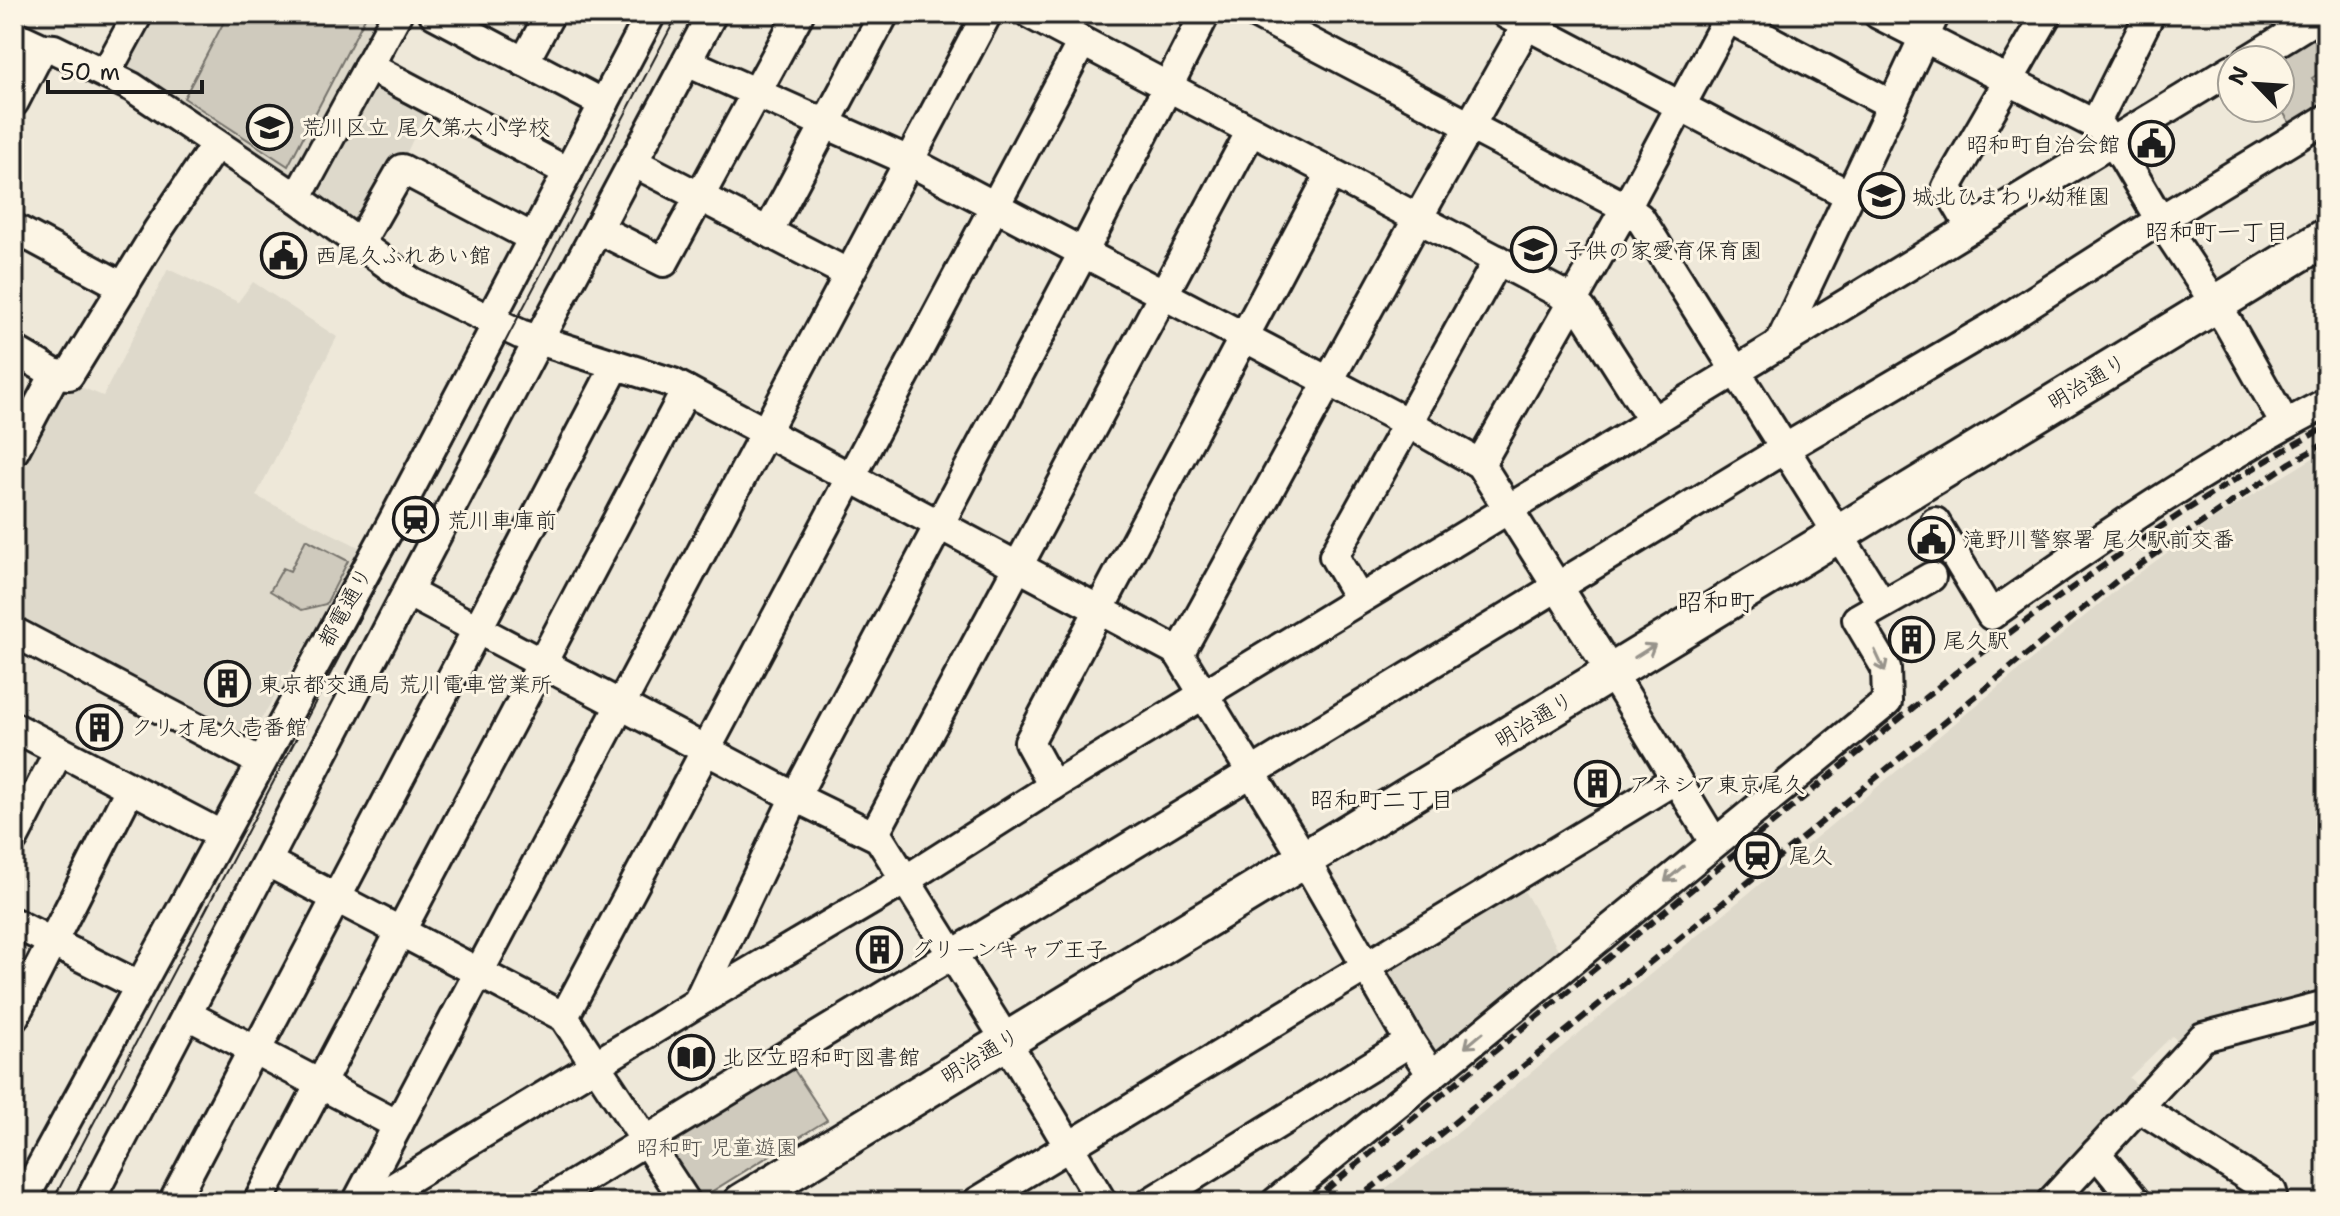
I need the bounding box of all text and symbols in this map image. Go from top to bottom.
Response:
scale bar [48,44,202,94]
north arrow [2216,44,2296,124]
text: 50 m [60,56,120,88]
text: N [2222,62,2255,90]
school or university icon: 荒川区立 尾久第六小学校 [246,103,294,151]
place label: 荒川区立 尾久第六小学校 [301,113,551,142]
public building icon: 昭和町自治会館 [2127,120,2175,168]
place label: 昭和町自治会館 [1966,130,2120,159]
school or university icon: 城北ひまわり幼稚園 [1857,172,1905,220]
place label: 城北ひまわり幼稚園 [1912,182,2110,211]
district label: 昭和町一丁目 [2145,216,2289,248]
school or university icon: 子供の家愛育保育園 [1509,226,1557,274]
public building icon: 西尾久ふれあい館 [260,231,308,279]
place label: 子供の家愛育保育園 [1564,236,1762,265]
place label: 西尾久ふれあい館 [315,241,491,270]
street label: 明治通り [2042,347,2132,417]
station icon: 荒川車庫前 [392,496,440,544]
place label: 荒川車庫前 [447,506,557,535]
public building icon: 滝野川警察署 尾久駅前交番 [1908,515,1956,563]
place label: 滝野川警察署 尾久駅前交番 [1963,525,2235,554]
street label: 都電通り [311,561,379,653]
district label: 昭和町 [1677,584,1755,619]
building icon: 尾久駅 [1888,616,1936,664]
place label: 尾久駅 [1943,626,2009,655]
one-way arrow [1633,643,1656,659]
one-way arrow [1873,649,1888,673]
building icon: 東京都交通局 荒川電車営業所 [204,660,252,708]
place label: 東京都交通局 荒川電車営業所 [259,670,553,699]
street label: 明治通り [1489,685,1579,755]
building icon: クリオ尾久壱番館 [76,703,124,751]
place label: クリオ尾久壱番館 [131,713,307,742]
building icon: アネシア東京尾久 [1574,760,1622,808]
place label: アネシア東京尾久 [1629,770,1805,799]
district label: 昭和町二丁目 [1310,784,1454,816]
station icon: 尾久 [1734,831,1782,879]
place label: 尾久 [1789,841,1833,870]
one-way arrow [1664,865,1685,883]
building icon: グリーンキャブ王子 [856,925,904,973]
place label: グリーンキャブ王子 [911,935,1108,964]
street label: 明治通り [935,1021,1025,1091]
one-way arrow [1464,1031,1485,1049]
library icon: 北区立昭和町図書館 [667,1033,715,1081]
place label: 北区立昭和町図書館 [722,1043,920,1072]
park label: 昭和町 児童遊園 [636,1133,798,1162]

